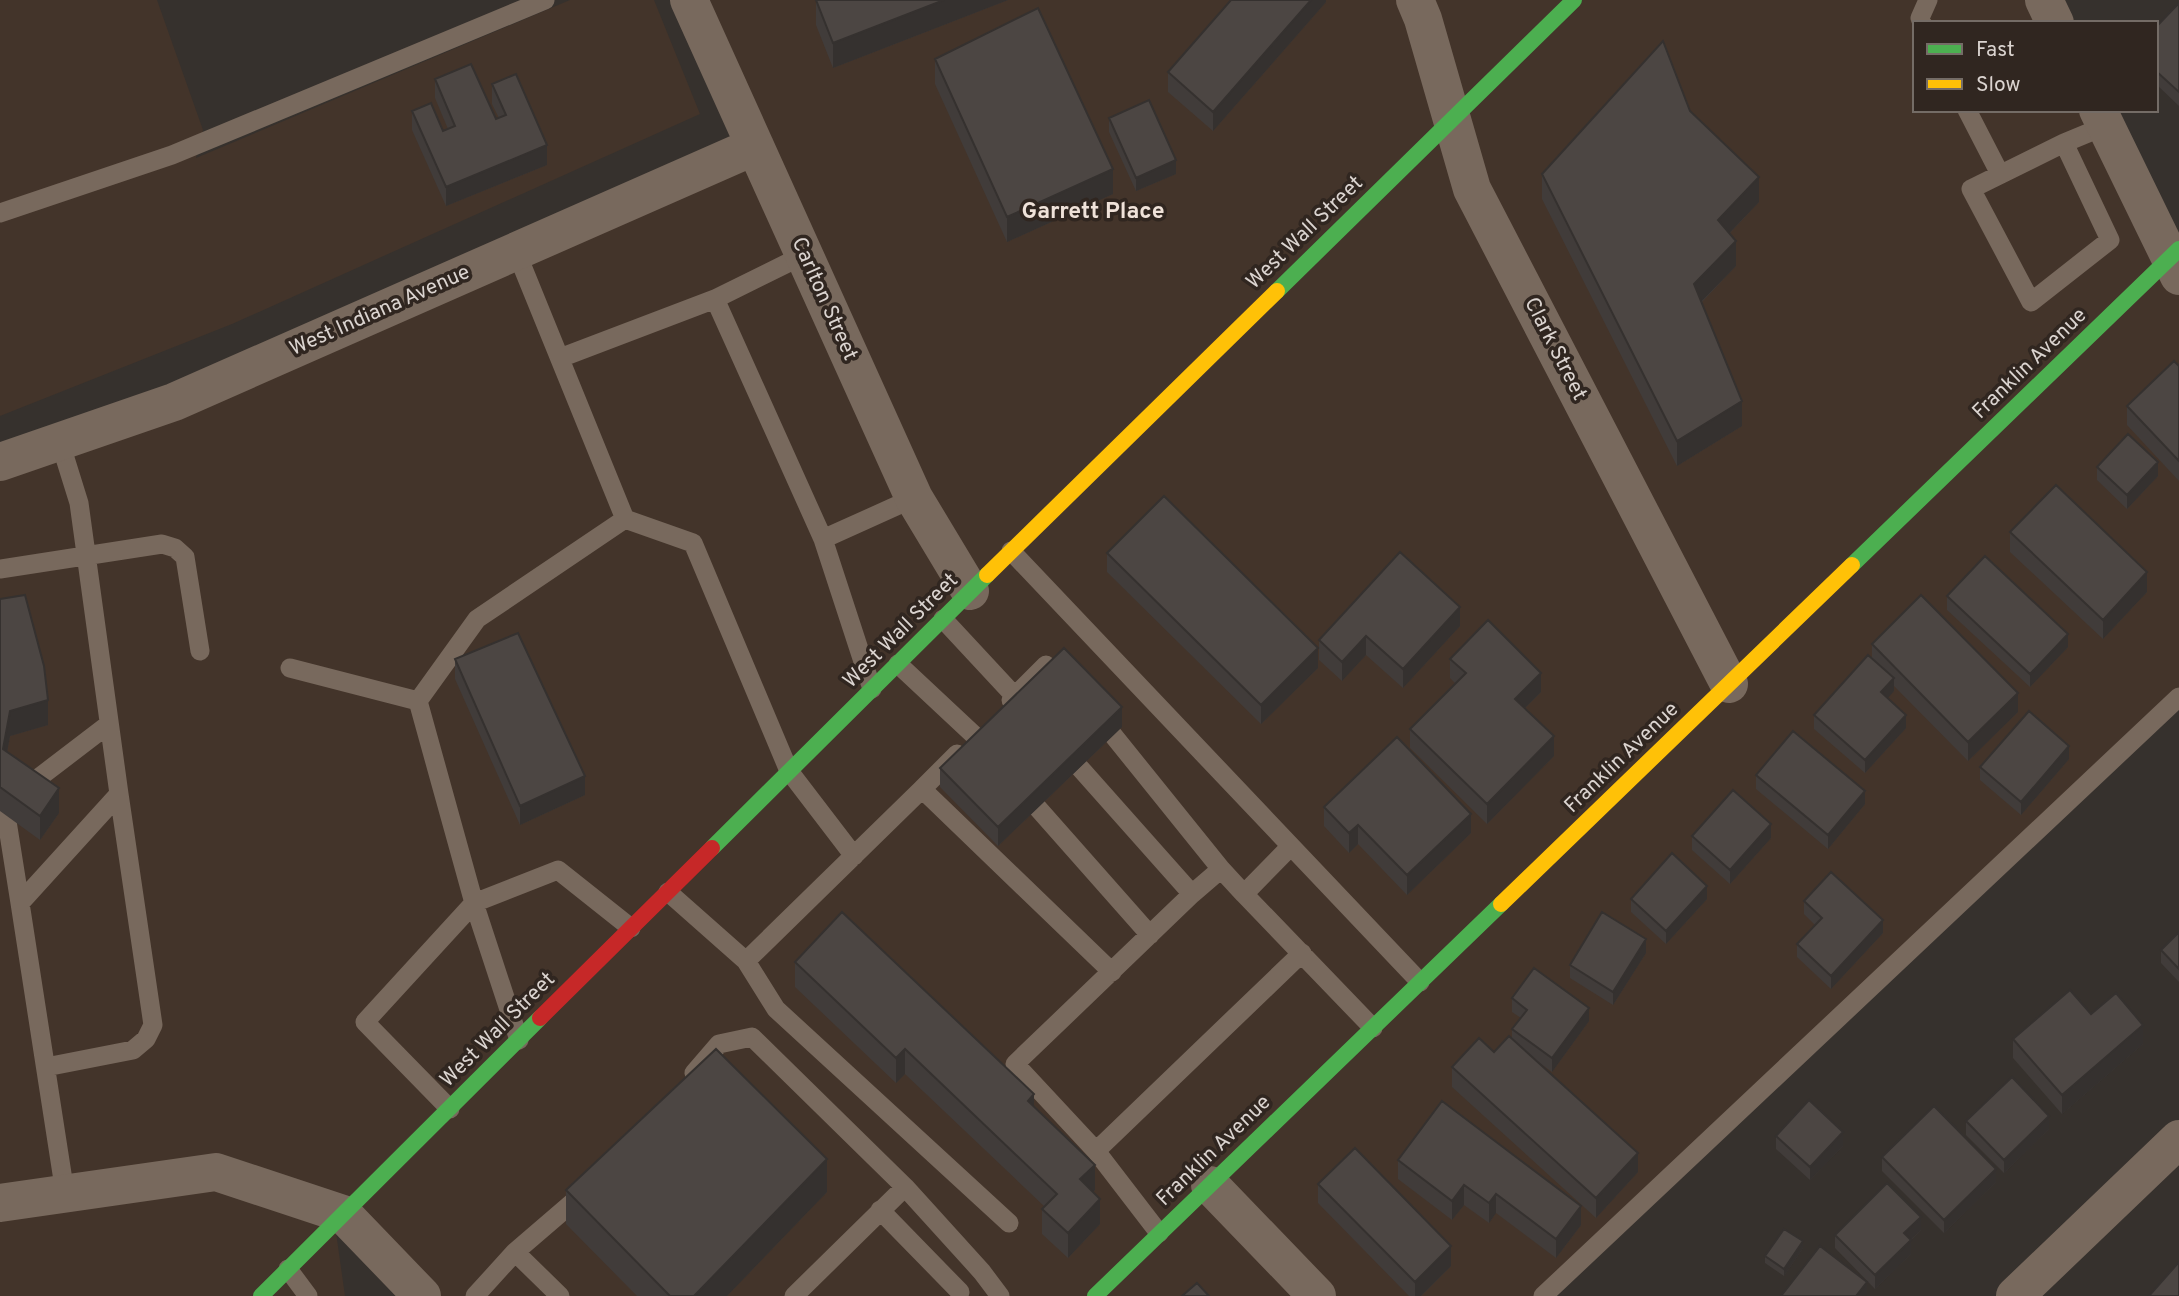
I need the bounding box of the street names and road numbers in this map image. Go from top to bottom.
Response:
street label: West Wall Street [1241,170,1369,296]
street label: Carlton Street [785,233,863,365]
street label: West Indiana Avenue [286,259,474,363]
street label: Clark Street [1517,293,1593,405]
street label: Franklin Avenue [1967,302,2093,426]
street label: West Wall Street [838,568,964,694]
street label: Franklin Avenue [1559,696,1685,820]
street label: West Wall Street [435,967,561,1093]
street label: Franklin Avenue [1151,1089,1277,1213]

